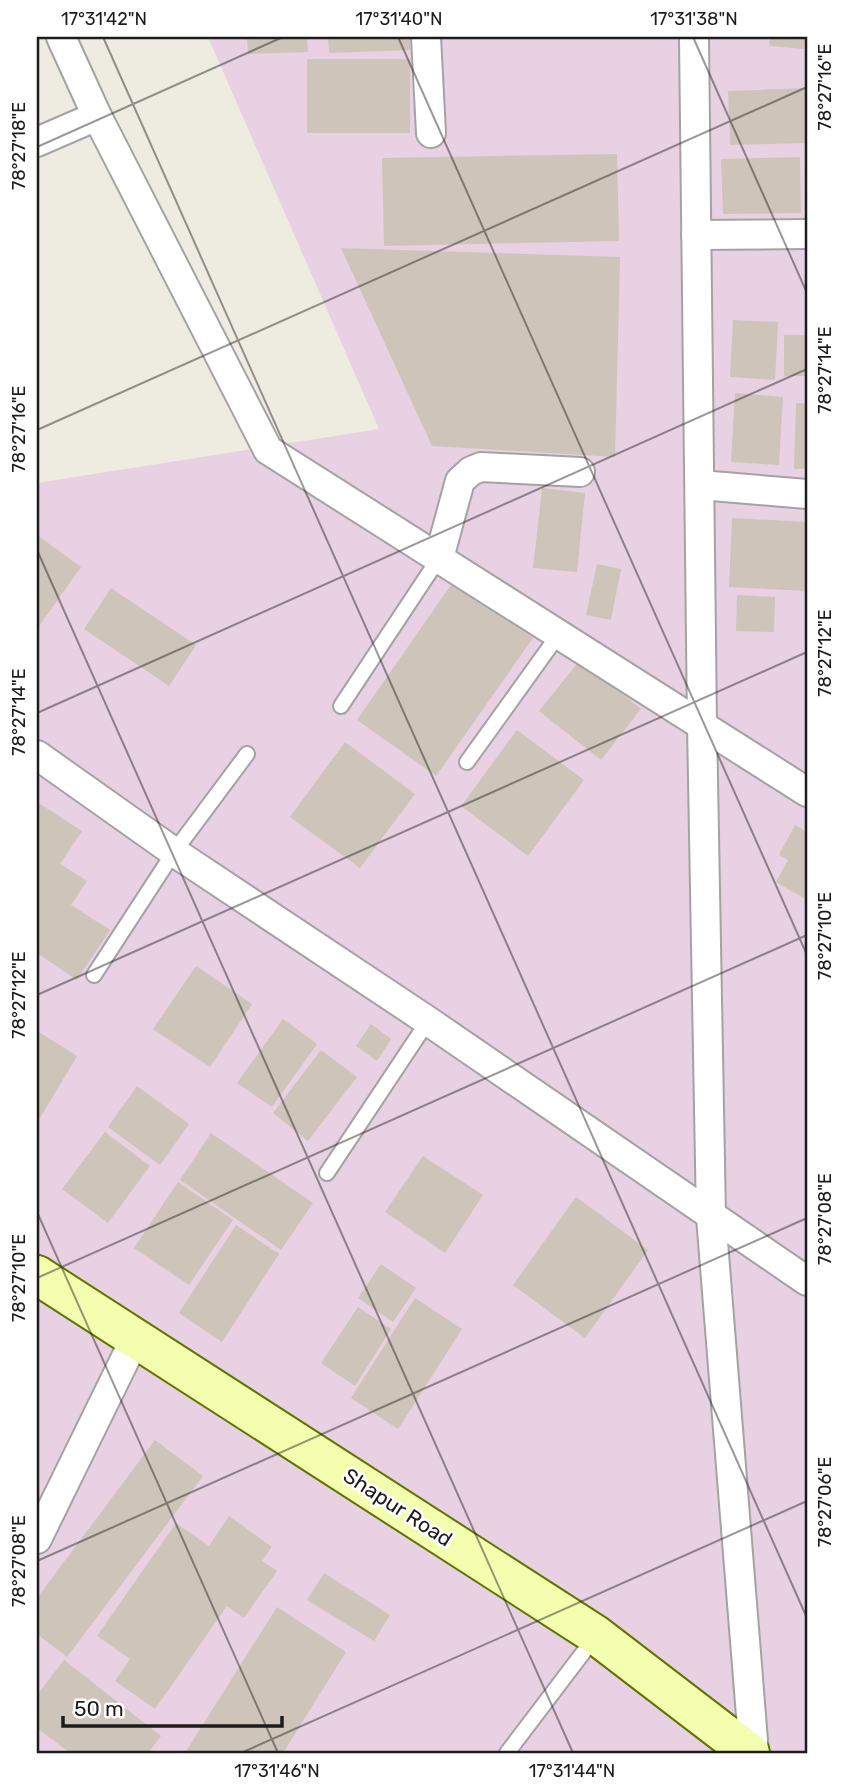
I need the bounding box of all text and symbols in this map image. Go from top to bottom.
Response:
text: 17°31'42"N [61,8,147,30]
text: 17°31'40"N [356,8,442,30]
text: 17°31'38"N [650,8,738,30]
text: 78°27'16"E [814,44,836,130]
text: 78°27'18"E [8,102,30,190]
text: 78°27'14"E [814,326,836,414]
text: 78°27'16"E [8,386,30,472]
text: 78°27'12"E [814,609,836,697]
text: 78°27'14"E [8,668,30,756]
text: 78°27'10"E [814,892,836,980]
text: 78°27'12"E [8,951,30,1039]
text: 78°27'08"E [814,1173,836,1265]
text: 78°27'10"E [8,1234,30,1322]
text: 78°27'06"E [814,1457,836,1547]
street label: Shapur Road [339,1462,457,1552]
text: 78°27'08"E [8,1515,30,1607]
scale bar [63,1685,282,1729]
text: 50 m [74,1696,124,1721]
text: 17°31'46"N [234,1760,320,1782]
text: 17°31'44"N [529,1760,615,1782]

